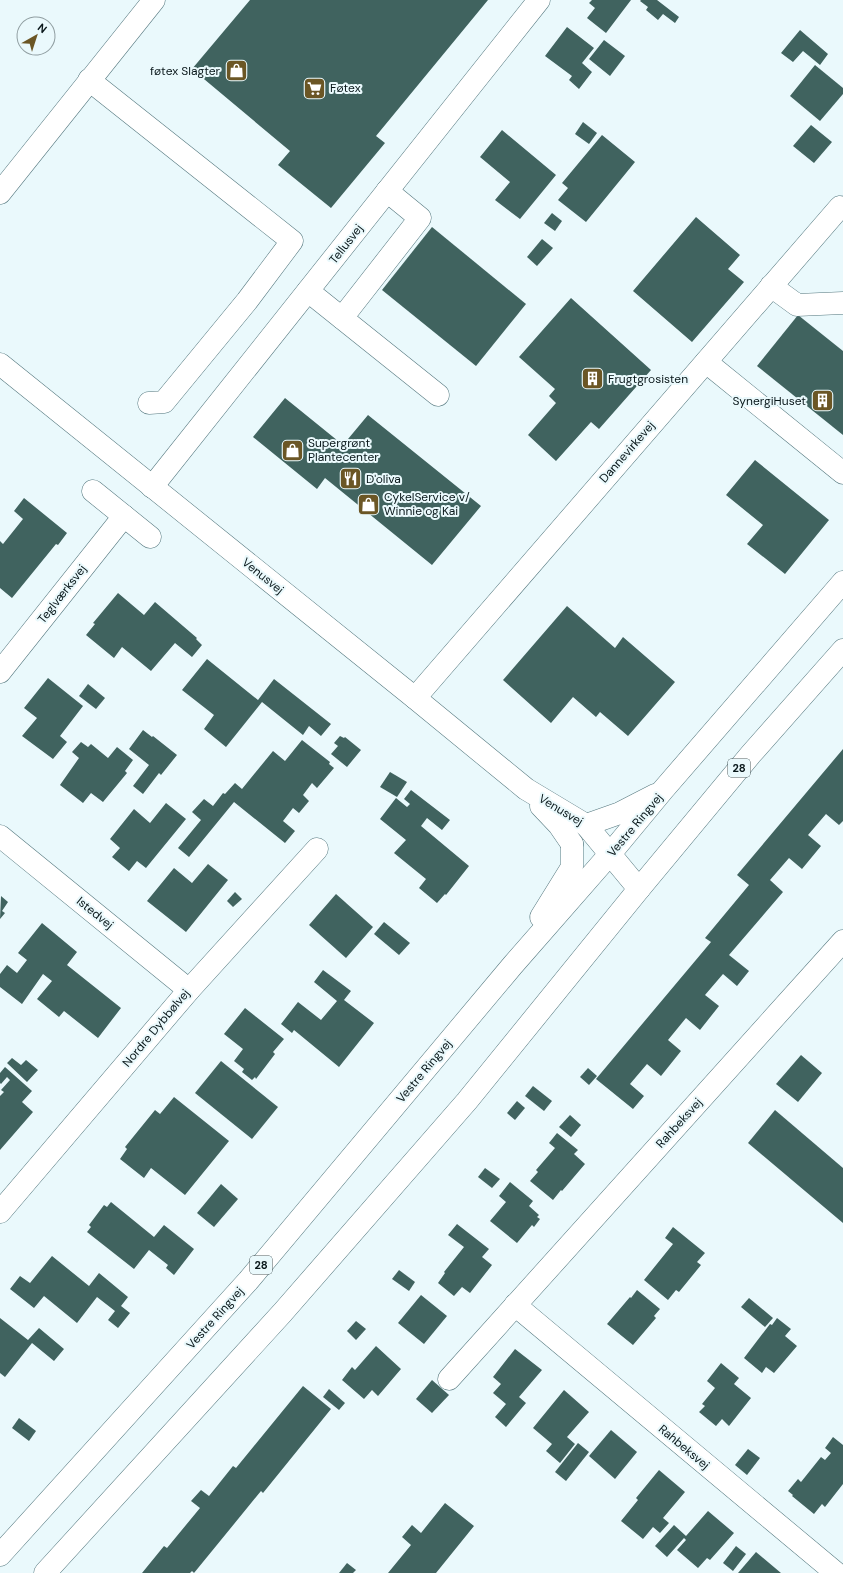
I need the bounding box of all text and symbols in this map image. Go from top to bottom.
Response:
north arrow [16,16,56,56]
text: N [35,20,50,36]
shop icon: føtex Slagter [223,58,249,84]
place label: føtex Slagter [150,63,221,79]
supermarket icon: Føtex [302,75,328,101]
place label: Føtex [330,80,361,96]
street label: Tellusvej [325,221,367,267]
building icon: Frugtgrosisten [580,366,606,392]
place label: Frugtgrosisten [608,371,688,387]
building icon: SynergiHuset [809,388,835,414]
place label: SynergiHuset [732,393,806,409]
street label: Dannevirkevej [596,418,658,486]
place label: Supergrønt Plantecenter [308,435,379,465]
shop icon: Supergrønt Plantecenter [280,437,306,463]
restaurant icon: D'oliva [337,466,363,492]
place label: D'oliva [366,471,401,487]
place label: CykelService v/ Winnie og Kai [384,489,470,519]
shop icon: CykelService v/ Winnie og Kai [356,491,382,517]
street label: Venusvej [239,554,287,598]
street label: Teglværksvej [34,561,90,627]
road number: 28 [728,759,750,777]
street label: Venusvej [536,790,586,830]
street label: Vestre Ringvej [604,790,666,860]
street label: Istedvej [73,893,117,933]
street label: Nordre Dybbølvej [119,986,193,1070]
street label: Vestre Ringvej [393,1036,455,1106]
street label: Rahbeksvej [652,1095,706,1151]
road number: 28 [250,1256,272,1274]
street label: Vestre Ringvej [183,1284,247,1352]
street label: Rahbeksvej [655,1421,713,1473]

